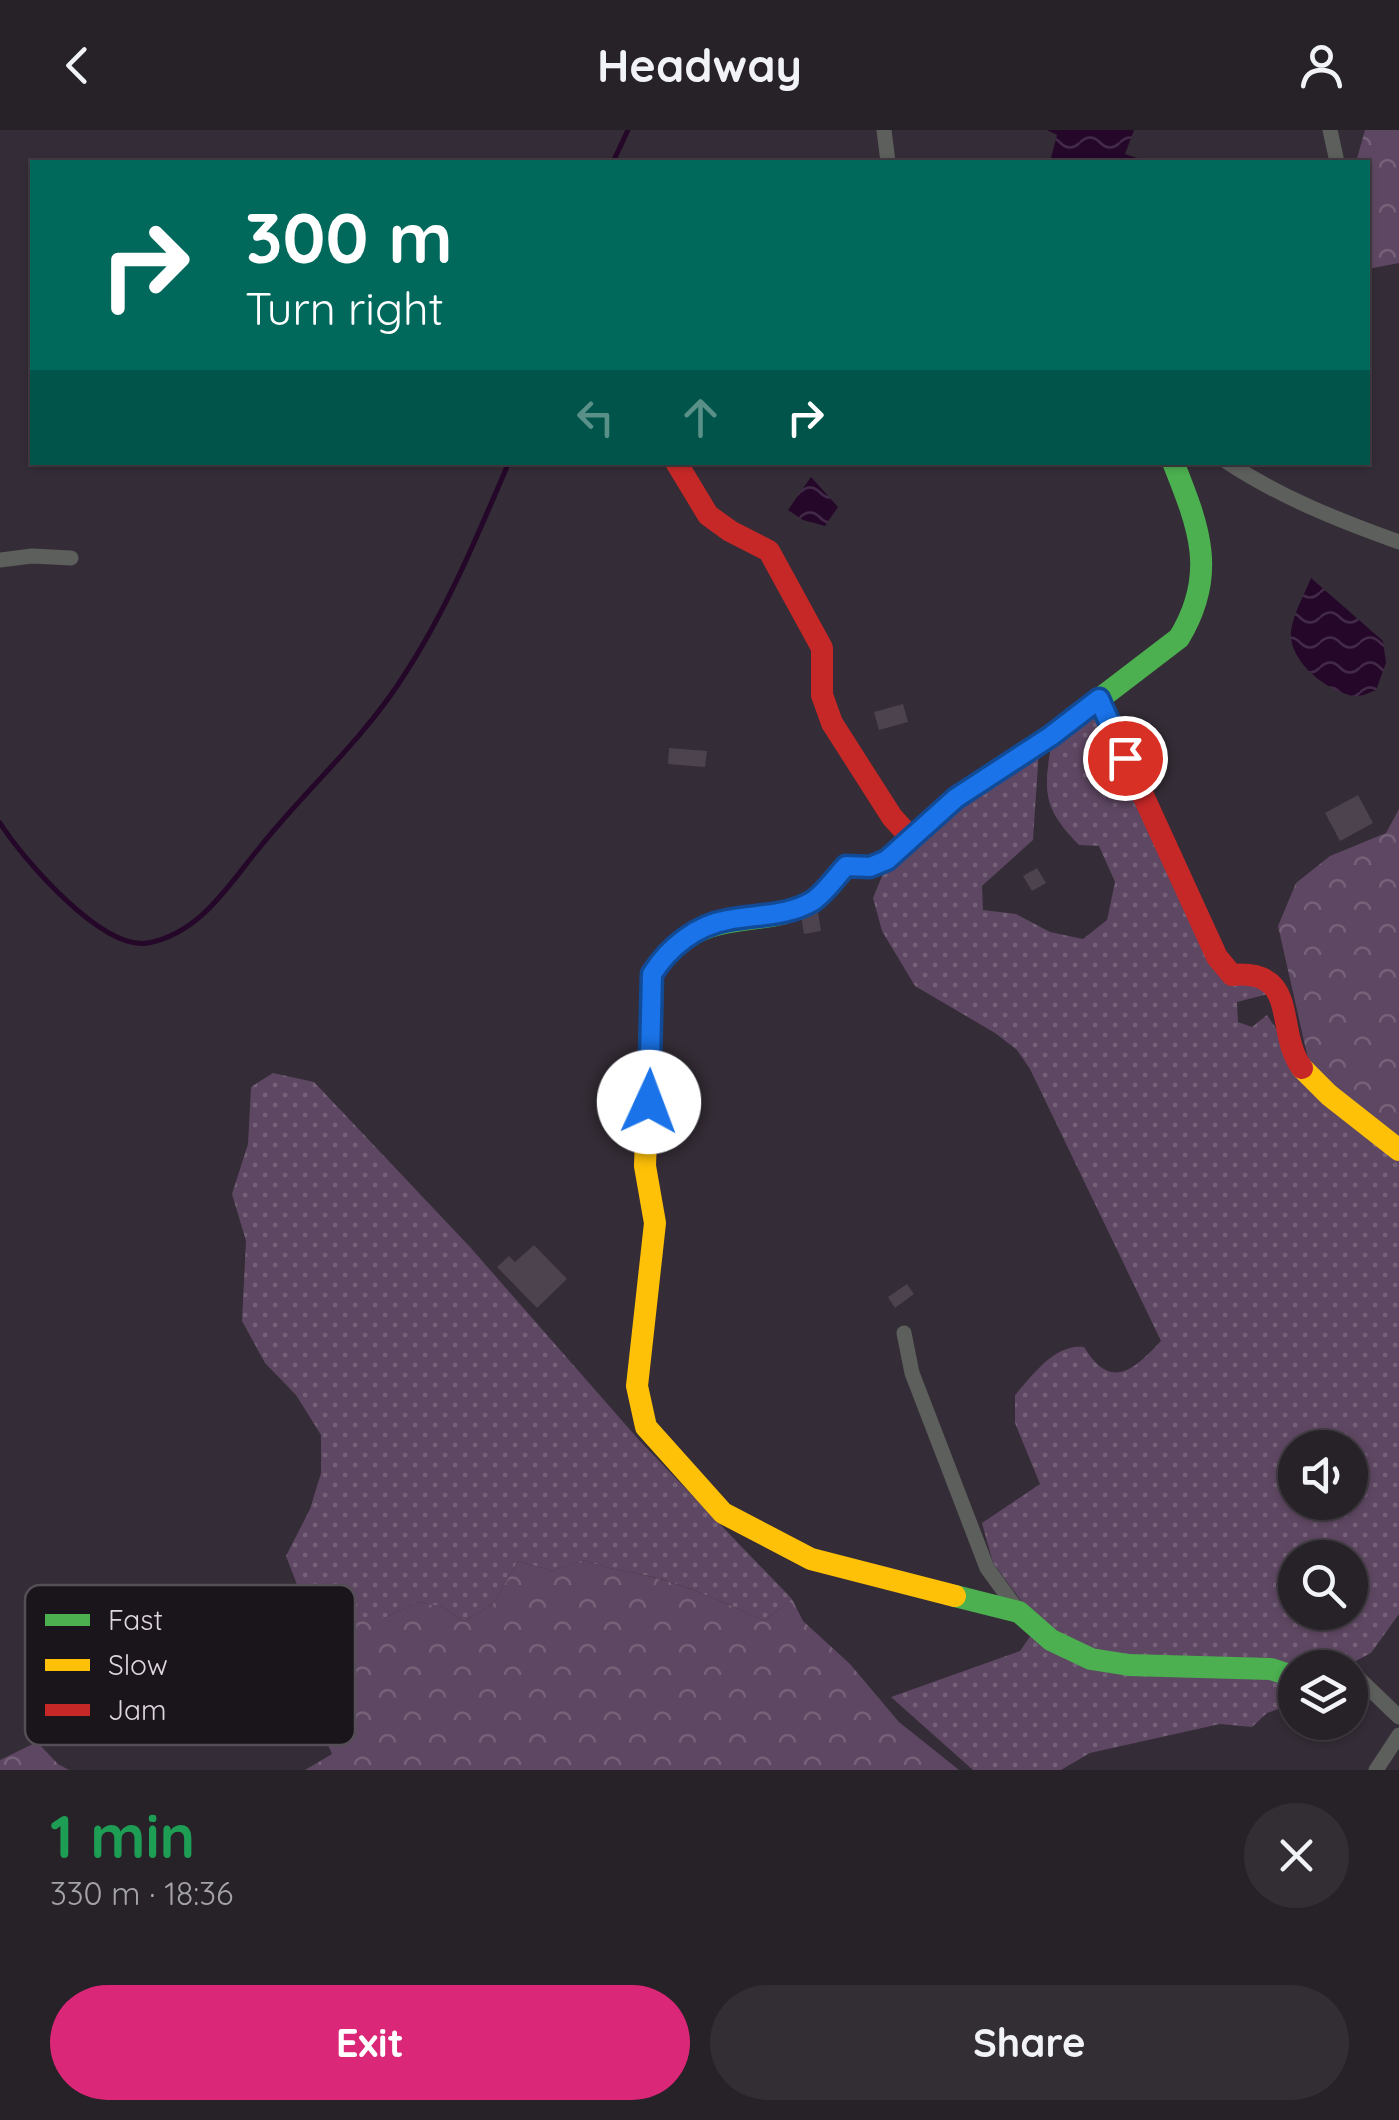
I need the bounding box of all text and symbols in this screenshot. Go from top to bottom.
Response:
text: Headway [597,37,802,93]
icon: back [50,38,105,93]
icon: person [1294,38,1349,93]
text: 300 m [245,193,453,281]
icon: right [80,200,210,330]
text: Turn right [245,280,444,336]
icon: left [568,390,623,445]
icon: ahead [673,390,728,445]
icon: right [778,390,833,445]
pin [1083,716,1168,801]
icon: arrive [1098,731,1153,786]
position arrow [597,1050,701,1154]
map controls [1278,1430,1368,1740]
button: sound [1278,1430,1368,1520]
button: search [1278,1540,1368,1630]
legend [25,1585,355,1745]
text: Fast [108,1602,163,1637]
text: Slow [108,1647,168,1682]
button: layers [1278,1650,1368,1740]
text: Jam [108,1692,167,1727]
text: 1 min [50,1798,195,1873]
button: close [1244,1803,1349,1908]
text: 330 m · 18:36 [50,1873,233,1913]
button: Exit [50,1985,690,2100]
button: Share [710,1985,1349,2100]

